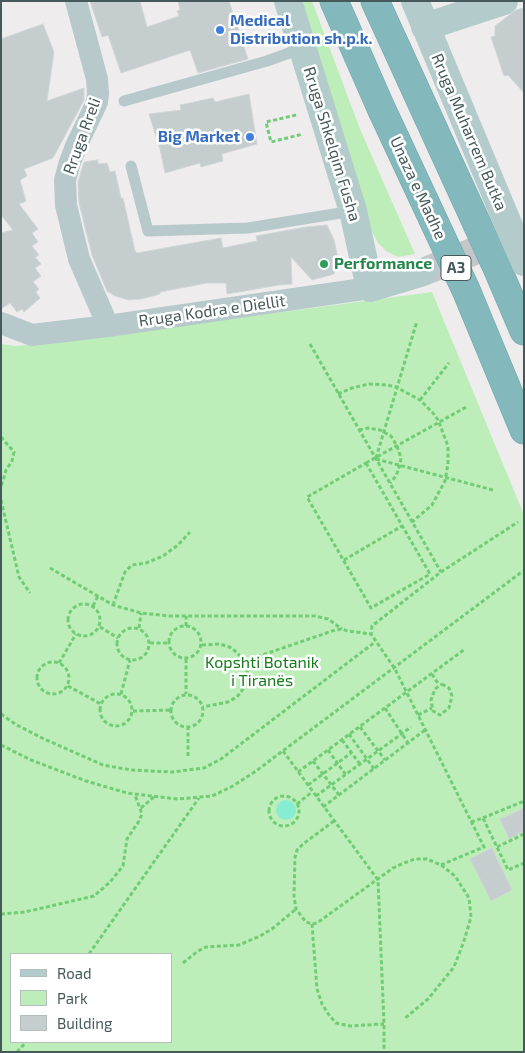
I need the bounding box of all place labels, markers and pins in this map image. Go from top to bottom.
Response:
place label: Medical Distribution sh.p.k. [230,11,372,49]
marker: Medical Distribution sh.p.k. [214,24,226,36]
place label: Big Market [158,127,240,147]
marker: Big Market [244,131,256,143]
place label: Performance [334,254,432,274]
marker: Performance [318,258,330,270]

